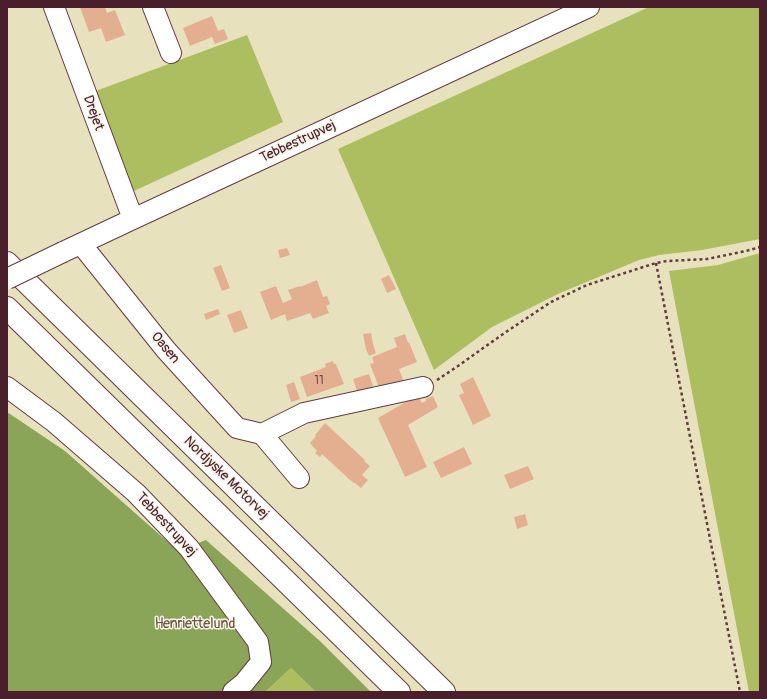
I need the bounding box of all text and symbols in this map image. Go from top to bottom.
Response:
street label: Drejet [79,93,107,133]
street label: Tebbestrupvej [258,117,338,167]
street label: Oasen [147,329,183,367]
house number: 11 [314,374,324,388]
street label: Nordjyske Motorvej [180,433,272,523]
street label: Tebbestrupvej [132,489,200,561]
park label: Henriettelund [155,616,235,632]

